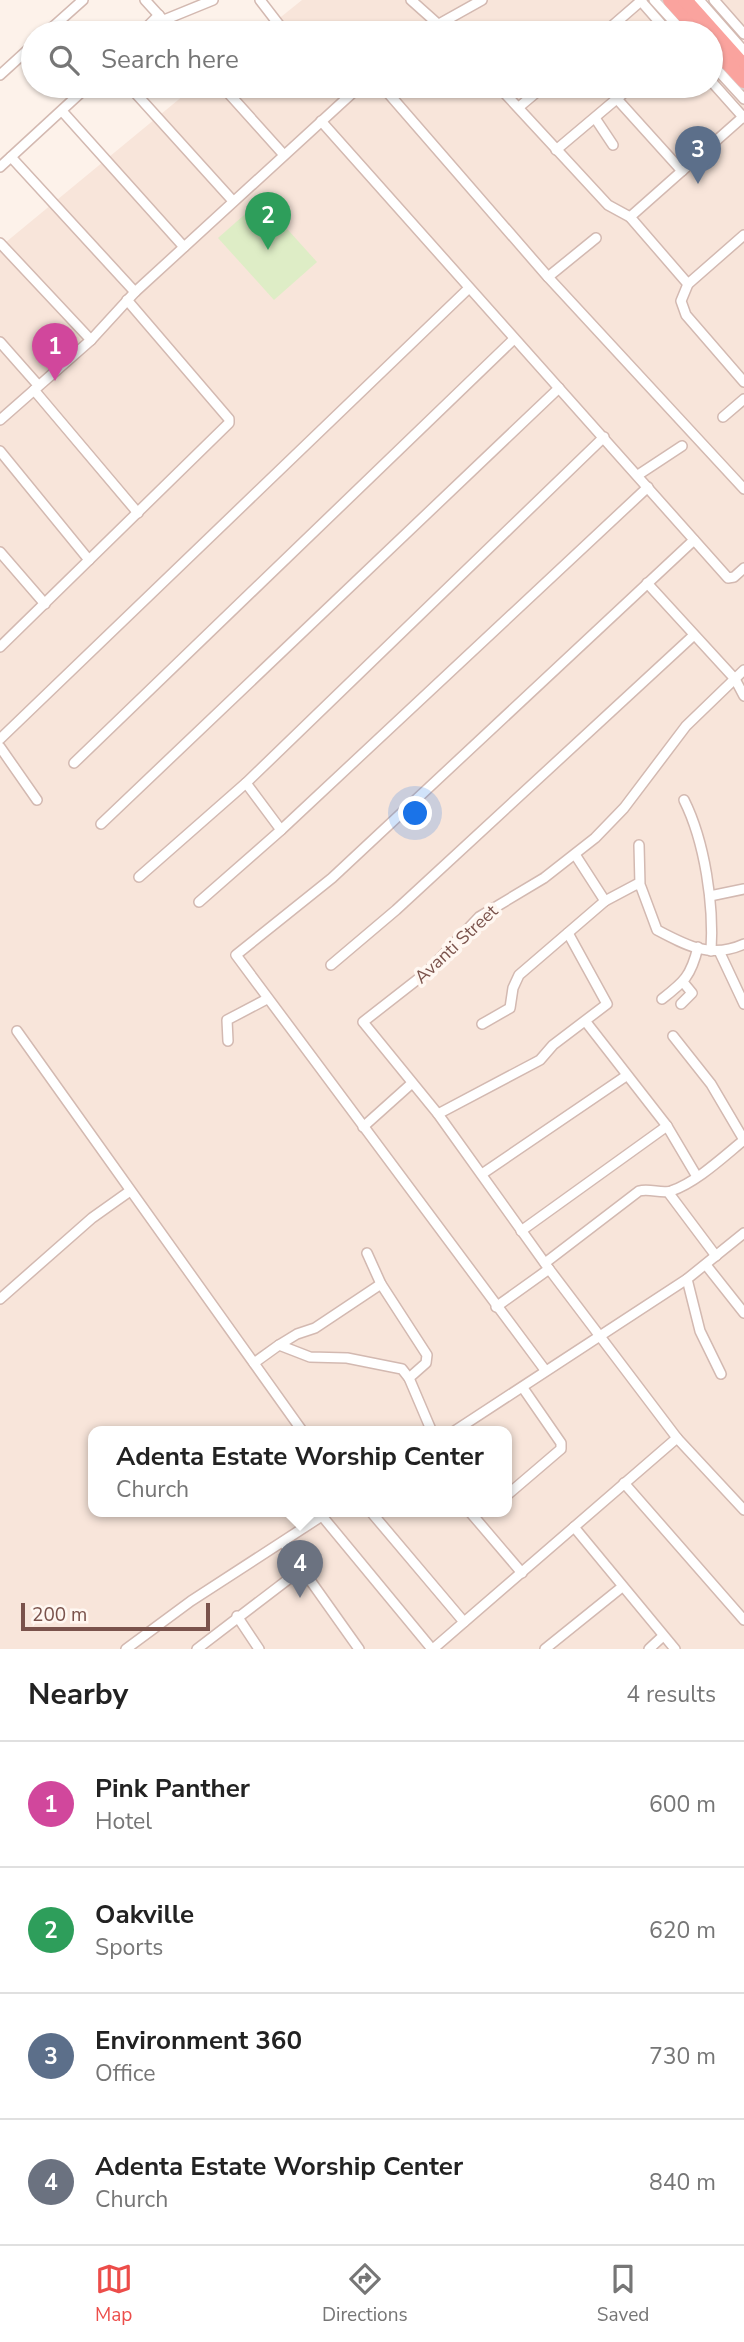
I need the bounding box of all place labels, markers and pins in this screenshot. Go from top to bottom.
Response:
pin: 3 [675,126,721,184]
pin: 2 [245,192,291,250]
pin: 1 [32,323,78,381]
pin: 4 [277,1540,323,1598]

